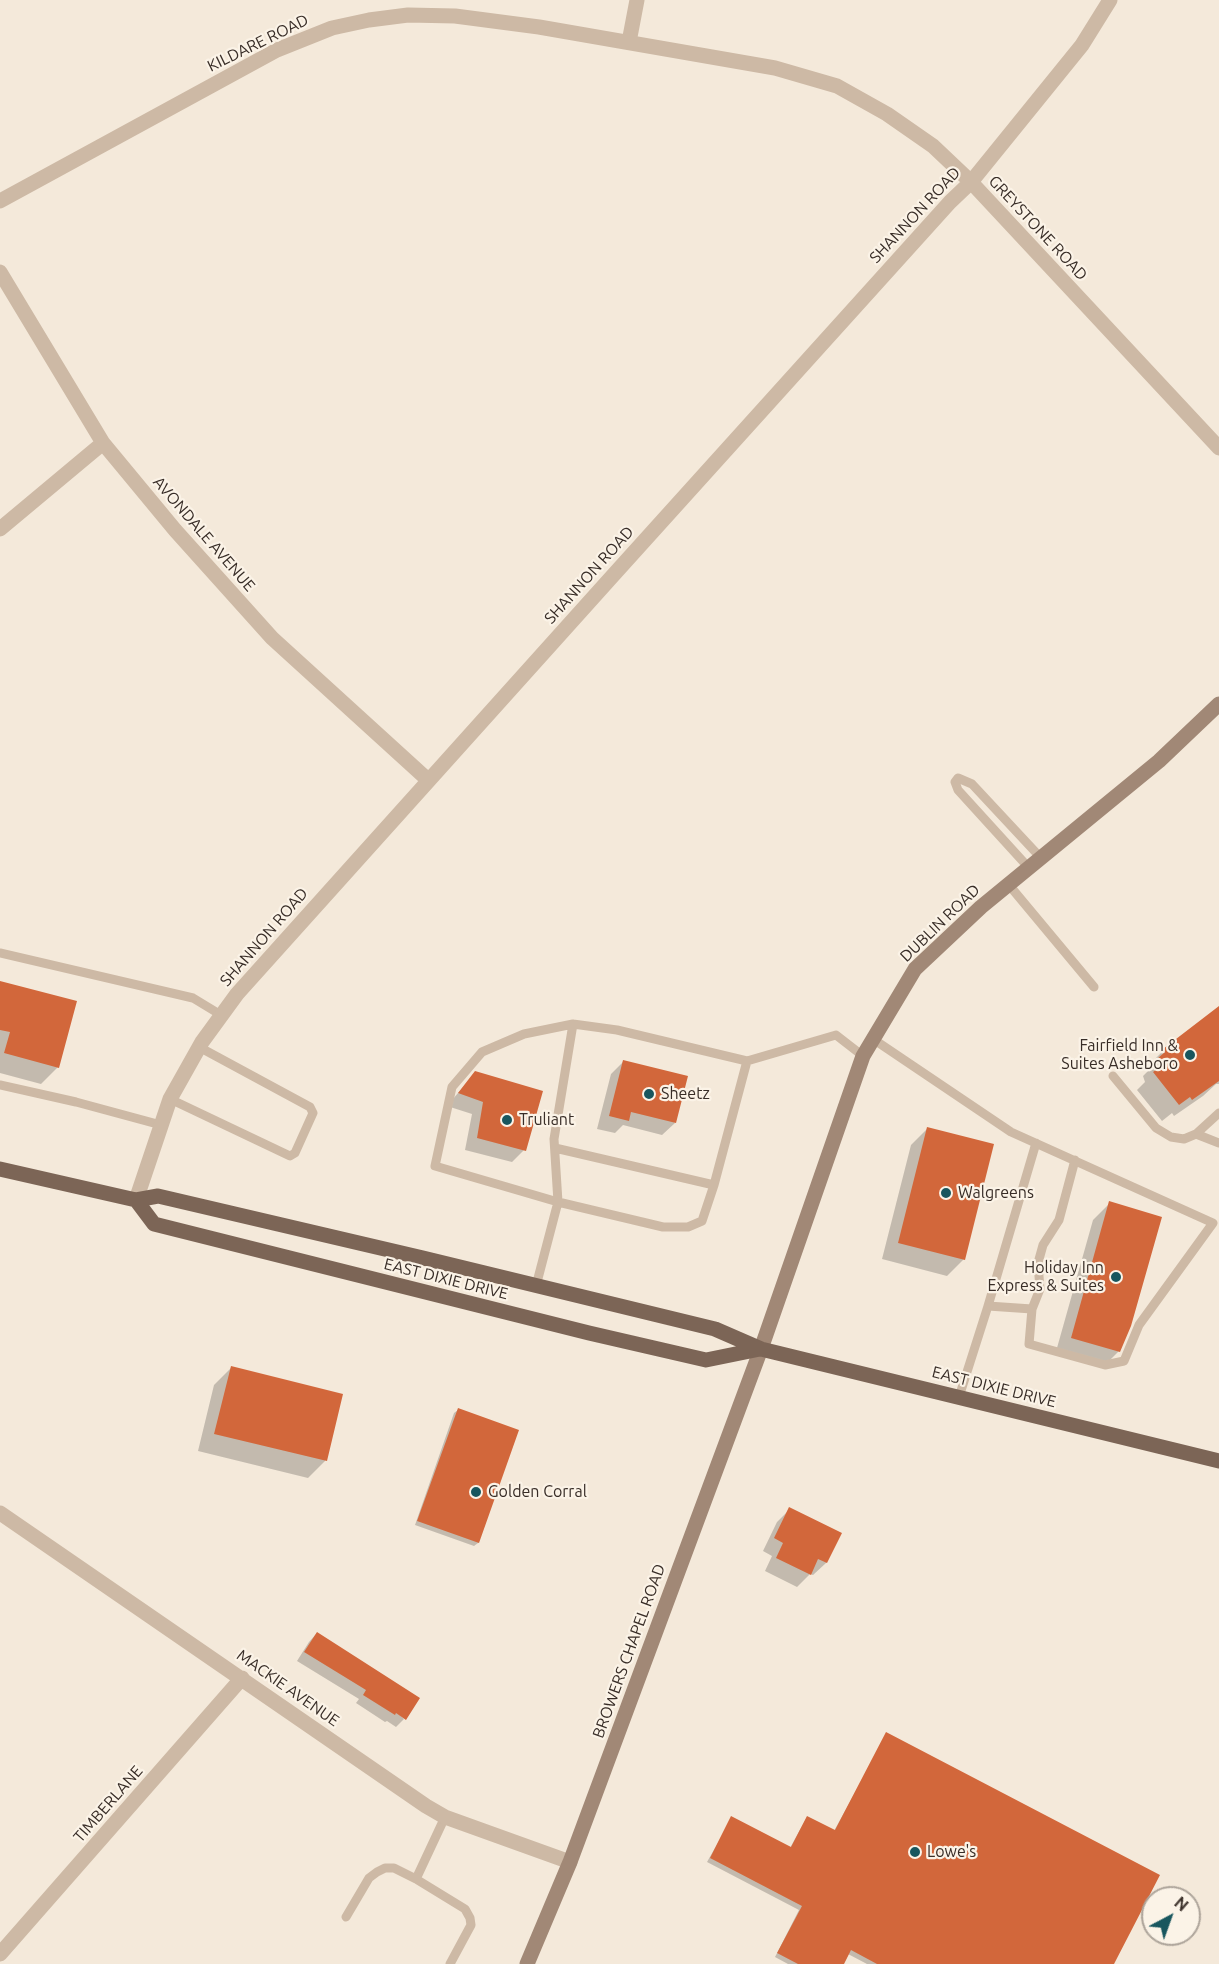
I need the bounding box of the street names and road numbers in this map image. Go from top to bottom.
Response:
street label: KILDARE ROAD [204,10,312,76]
street label: SHANNON ROAD [866,163,964,267]
street label: GREYSTONE ROAD [985,172,1091,284]
street label: AVONDALE AVENUE [149,473,259,595]
street label: SHANNON ROAD [540,522,638,628]
street label: DUBLIN ROAD [896,880,984,966]
street label: SHANNON ROAD [216,884,312,990]
street label: EAST DIXIE DRIVE [382,1254,510,1304]
street label: EAST DIXIE DRIVE [930,1362,1058,1412]
street label: BROWERS CHAPEL ROAD [589,1561,669,1741]
street label: MACKIE AVENUE [233,1646,343,1730]
street label: TIMBERLANE [69,1762,147,1846]

